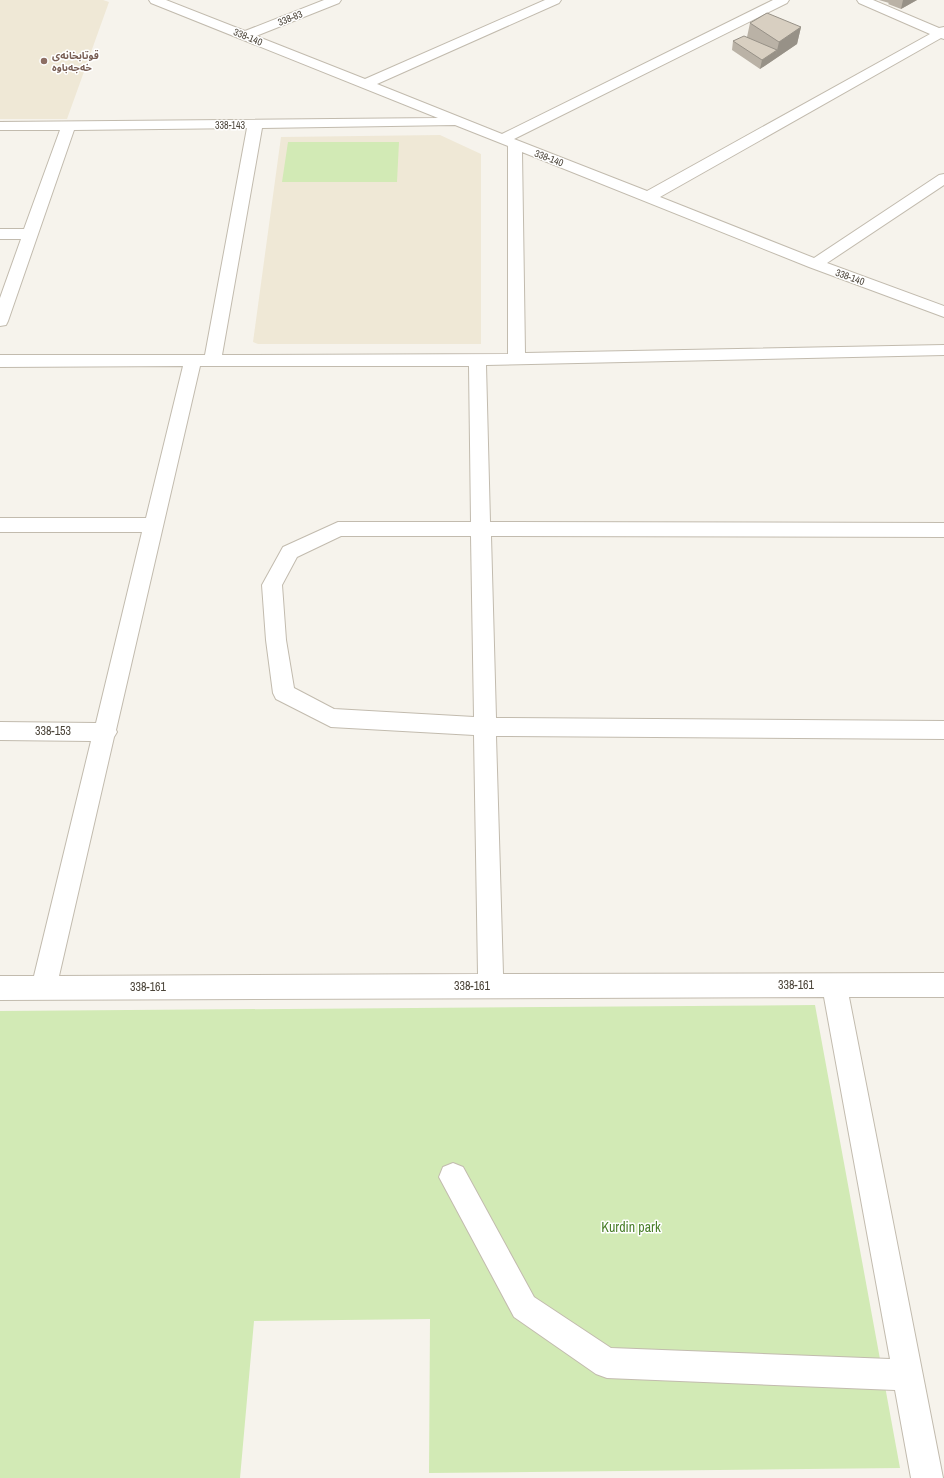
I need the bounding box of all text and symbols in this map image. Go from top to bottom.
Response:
street label: 338-83 [276,7,305,29]
street label: 338-140 [232,25,265,49]
place label: قوتابخانەی خەجەباوە [52,49,99,74]
marker: قوتابخانەی خەجەباوە [39,56,49,66]
street label: 338-143 [215,119,245,132]
street label: 338-140 [533,147,566,170]
street label: 338-140 [834,266,867,288]
street label: 338-153 [35,723,71,739]
street label: 338-161 [778,977,815,993]
street label: 338-161 [454,978,491,994]
street label: 338-161 [130,979,167,995]
park label: Kurdin park [601,1218,661,1236]

